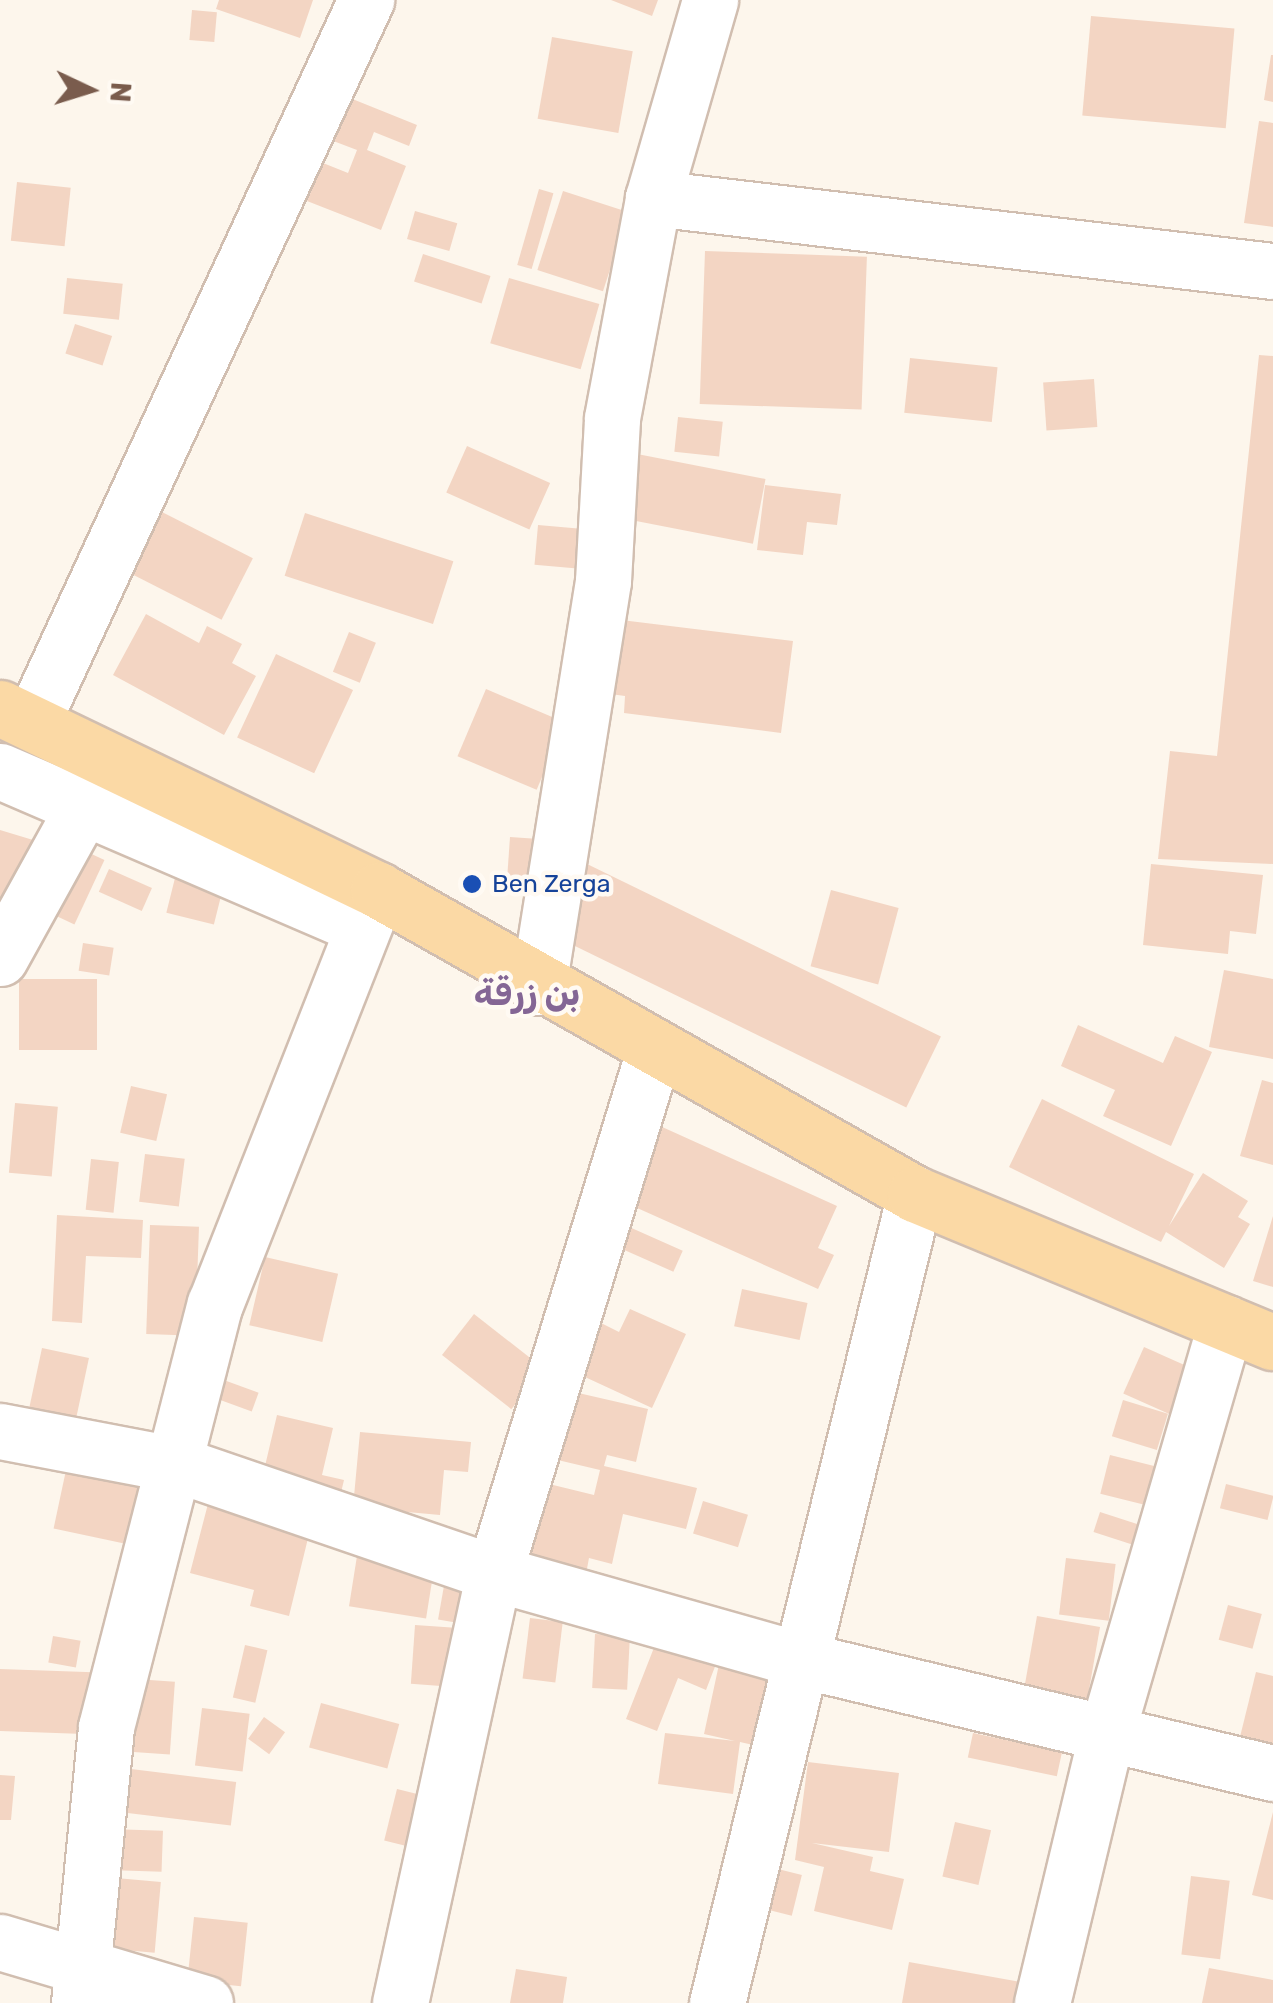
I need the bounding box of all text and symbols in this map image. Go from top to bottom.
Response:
north arrow [40,40,140,140]
text: N [103,81,138,103]
place label: Ben Zerga [492,869,611,899]
marker: Ben Zerga [461,873,483,895]
district label: بن زرقة [474,972,580,1014]

